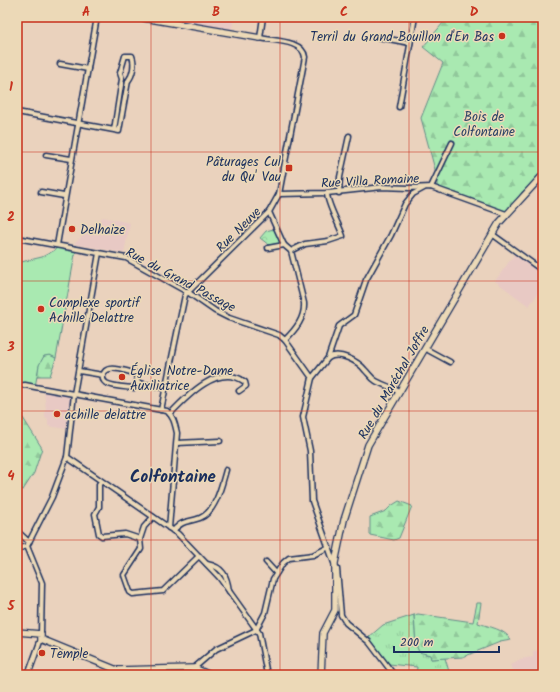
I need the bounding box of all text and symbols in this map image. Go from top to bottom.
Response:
text: A [82,2,90,23]
text: B [212,2,220,23]
text: C [340,2,348,23]
text: D [470,2,479,23]
place label: Terril du Grand Bouillon d'En Bas [310,27,494,48]
marker: Terril du Grand Bouillon d'En Bas [497,31,507,41]
text: 1 [9,77,13,98]
park label: Bois de Colfontaine [453,107,515,143]
place label: Pâturages Cul du Qu' Vau [206,152,282,188]
marker: Pâturages Cul du Qu' Vau [284,163,294,173]
street label: Rue Villa Romaine [320,168,420,195]
street label: Rue Neuve [211,202,267,258]
text: 2 [7,207,15,228]
place label: Delhaize [80,220,125,241]
marker: Delhaize [67,224,77,234]
street label: Rue du Grand Passage [121,242,239,318]
place label: Complexe sportif Achille Delattre [49,293,141,329]
marker: Complexe sportif Achille Delattre [36,304,46,314]
street label: Rue du Maréchal Joffre [353,322,436,444]
text: 3 [6,337,15,358]
place label: Église Notre-Dame Auxiliatrice [130,361,233,397]
marker: Église Notre-Dame Auxiliatrice [117,372,127,382]
place label: achille delattre [65,405,146,426]
marker: achille delattre [52,409,62,419]
district label: Colfontaine [130,464,217,491]
text: 4 [7,466,15,487]
text: 5 [7,596,16,617]
scale bar [394,628,499,654]
text: 200 m [400,633,434,652]
place label: Temple [50,644,89,665]
marker: Temple [37,648,47,658]

